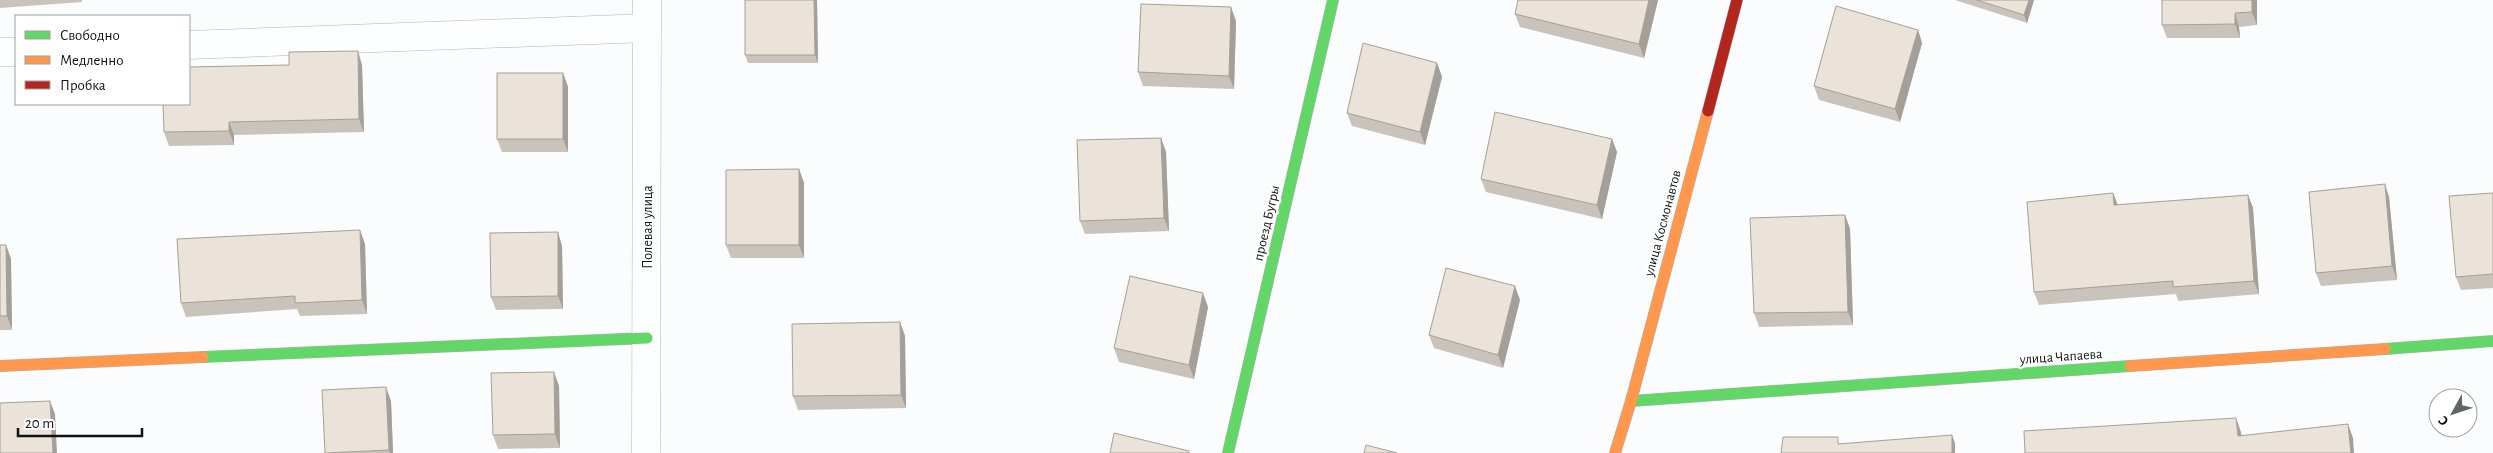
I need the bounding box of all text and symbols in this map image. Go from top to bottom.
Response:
legend [15,15,190,105]
text: Свободно [60,28,120,43]
text: Медленно [60,53,124,68]
text: Пробка [60,78,106,93]
street label: улица Космонавтов [1642,169,1684,279]
street label: проезд Бугры [1251,184,1282,262]
street label: Полевая улица [641,185,655,269]
street label: улица Чапаева [2018,347,2103,367]
north arrow [2428,388,2478,438]
scale bar [18,406,141,438]
text: С [2436,413,2452,428]
text: 20 m [25,416,54,431]

